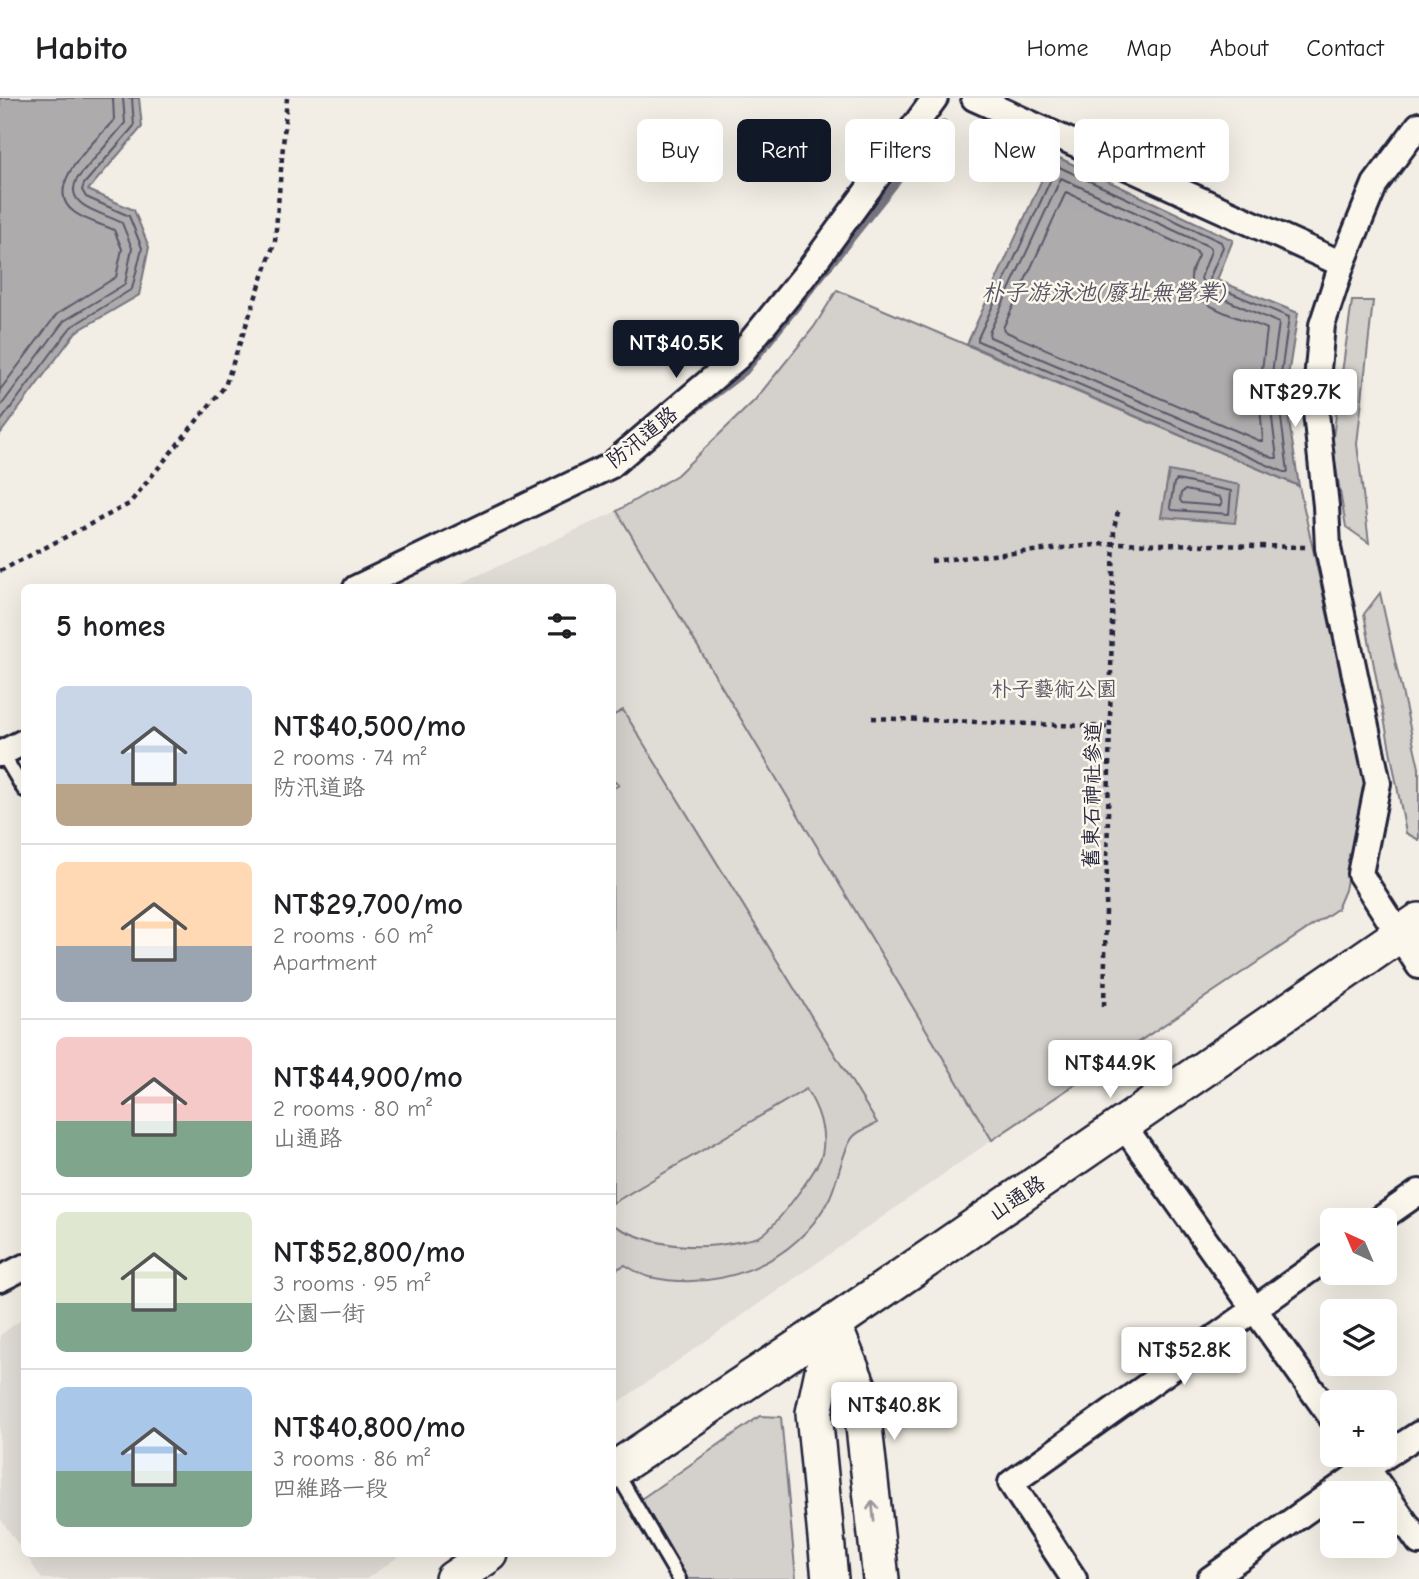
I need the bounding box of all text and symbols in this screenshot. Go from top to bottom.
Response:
text: Habito [35,29,128,67]
text: Home [1027,34,1088,62]
text: Map [1126,34,1172,62]
text: About [1210,34,1268,62]
text: Contact [1306,34,1384,62]
chip: Buy [637,119,723,182]
chip: Rent [737,119,831,182]
chip: Filters [845,119,955,182]
chip: New [969,119,1060,182]
chip: Apartment [1074,119,1229,182]
water label: 朴子游泳池(廢址無營業) [981,279,1227,306]
pin: NT$40.5K [604,320,748,380]
text: NT$40.5K [629,329,723,356]
pin: NT$29.7K [1223,370,1367,429]
text: NT$29.7K [1249,378,1341,405]
street label: 防汛道路 [602,401,682,473]
icon: filters [543,607,581,645]
text: 5 homes [56,609,165,644]
park label: 朴子藝術公園 [991,677,1117,701]
text: NT$40,500/mo [273,709,466,744]
icon: home [112,714,196,798]
street label: 舊東石神社參道 [1079,721,1105,869]
text: 2 rooms · 74 m² [273,744,426,771]
text: 防汛道路 [273,774,365,801]
text: NT$29,700/mo [273,887,463,922]
icon: home [112,890,196,974]
text: 2 rooms · 60 m² [273,922,433,949]
text: Apartment [273,949,376,976]
pin: NT$44.9K [1038,1040,1182,1100]
text: NT$44.9K [1064,1049,1156,1076]
text: NT$44,900/mo [273,1060,463,1095]
icon: home [112,1065,196,1149]
text: 2 rooms · 80 m² [273,1095,432,1122]
text: 山通路 [273,1125,342,1152]
street label: 山通路 [984,1170,1050,1226]
north arrow [1320,1208,1396,1284]
map controls [1320,1208,1397,1558]
text: NT$52,800/mo [273,1235,465,1270]
icon: home [112,1240,196,1324]
text: 3 rooms · 95 m² [273,1270,431,1297]
button: layers [1320,1299,1397,1376]
text: 公園一街 [273,1300,365,1327]
pin: NT$52.8K [1112,1328,1256,1387]
text: NT$52.8K [1137,1336,1231,1363]
pin: NT$40.8K [822,1382,966,1442]
button: + [1320,1390,1397,1467]
text: NT$40.8K [847,1391,941,1418]
text: NT$40,800/mo [273,1410,466,1445]
icon: home [112,1415,196,1499]
text: 3 rooms · 86 m² [273,1445,430,1472]
text: 四維路一段 [273,1475,388,1502]
button: − [1320,1481,1397,1558]
one-way arrow [866,1500,879,1523]

